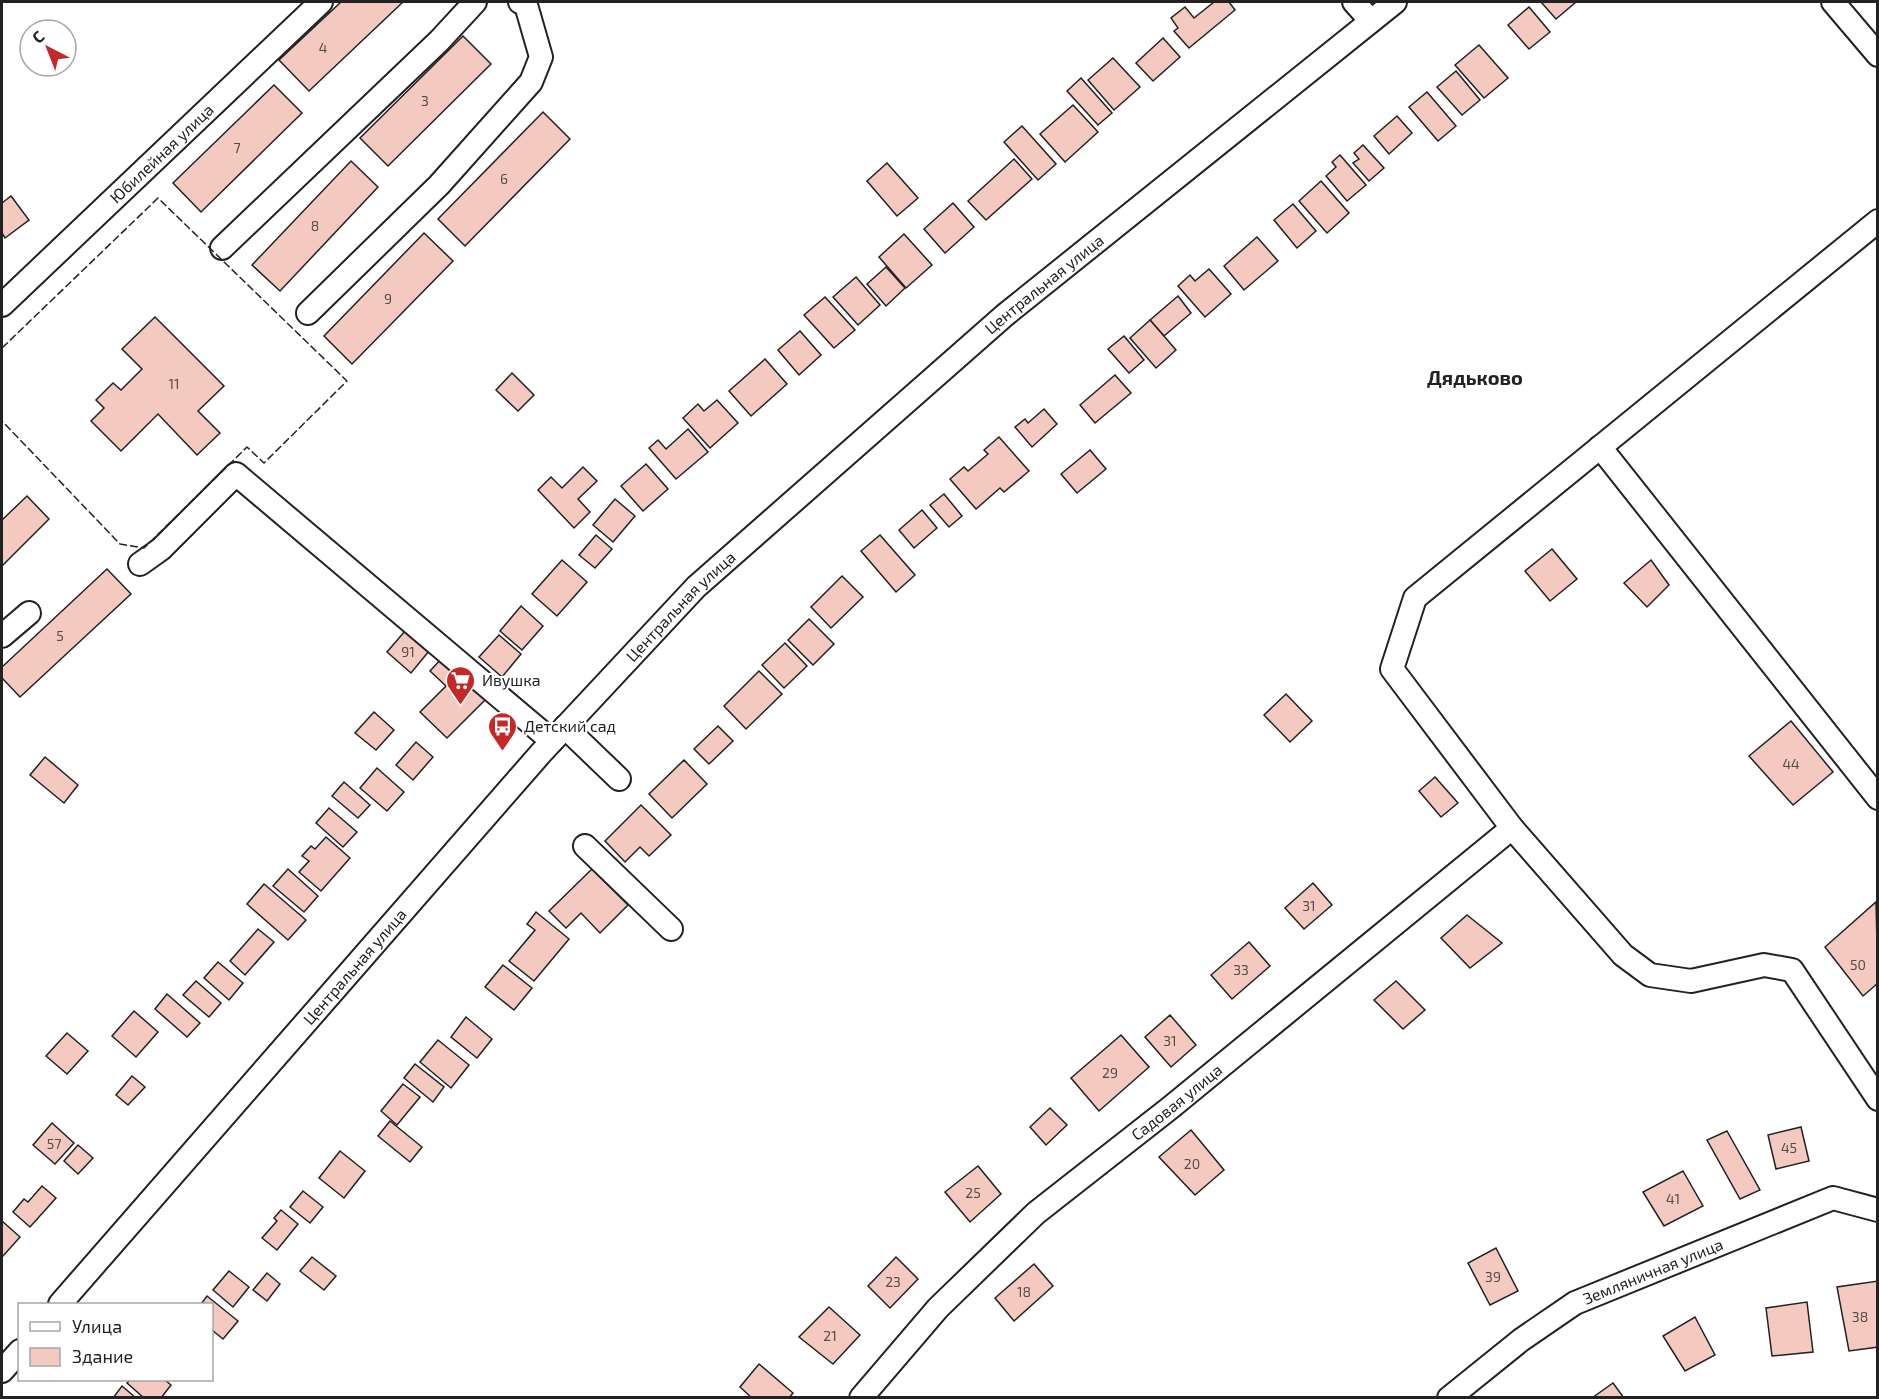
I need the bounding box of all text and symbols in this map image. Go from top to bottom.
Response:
north arrow [18,18,78,78]
text: С [28,26,47,47]
house number: 4 [319,39,327,56]
house number: 3 [421,92,429,109]
street label: Юбилейная улица [105,100,217,207]
house number: 7 [233,139,241,156]
house number: 6 [500,170,508,187]
house number: 8 [311,217,319,234]
street label: Центральная улица [980,230,1107,338]
house number: 9 [384,290,392,307]
district label: Дядьково [1427,365,1523,389]
house number: 11 [168,375,180,392]
street label: Центральная улица [622,547,739,665]
house number: 5 [56,627,64,644]
house number: 91 [401,643,415,660]
supermarket icon: Ивушка [445,664,477,706]
place label: Ивушка [482,670,541,690]
bus stop icon: Детский сад [487,710,519,752]
place label: Детский сад [524,716,616,735]
house number: 44 [1782,755,1800,772]
house number: 31 [1302,897,1316,914]
street label: Центральная улица [299,904,410,1028]
house number: 50 [1850,956,1866,973]
house number: 33 [1233,961,1249,978]
house number: 31 [1163,1032,1177,1049]
street label: Садовая улица [1127,1059,1226,1144]
house number: 29 [1102,1064,1118,1081]
house number: 57 [47,1135,61,1152]
house number: 45 [1781,1139,1797,1156]
house number: 20 [1184,1155,1200,1172]
house number: 25 [965,1184,981,1201]
house number: 41 [1666,1190,1680,1207]
street label: Земляничная улица [1580,1234,1726,1308]
house number: 39 [1485,1268,1501,1285]
house number: 23 [885,1273,901,1290]
house number: 18 [1017,1283,1031,1300]
legend [18,1303,213,1381]
house number: 38 [1852,1308,1868,1325]
text: Улица [72,1315,122,1337]
house number: 21 [823,1327,837,1344]
text: Здание [72,1345,133,1367]

